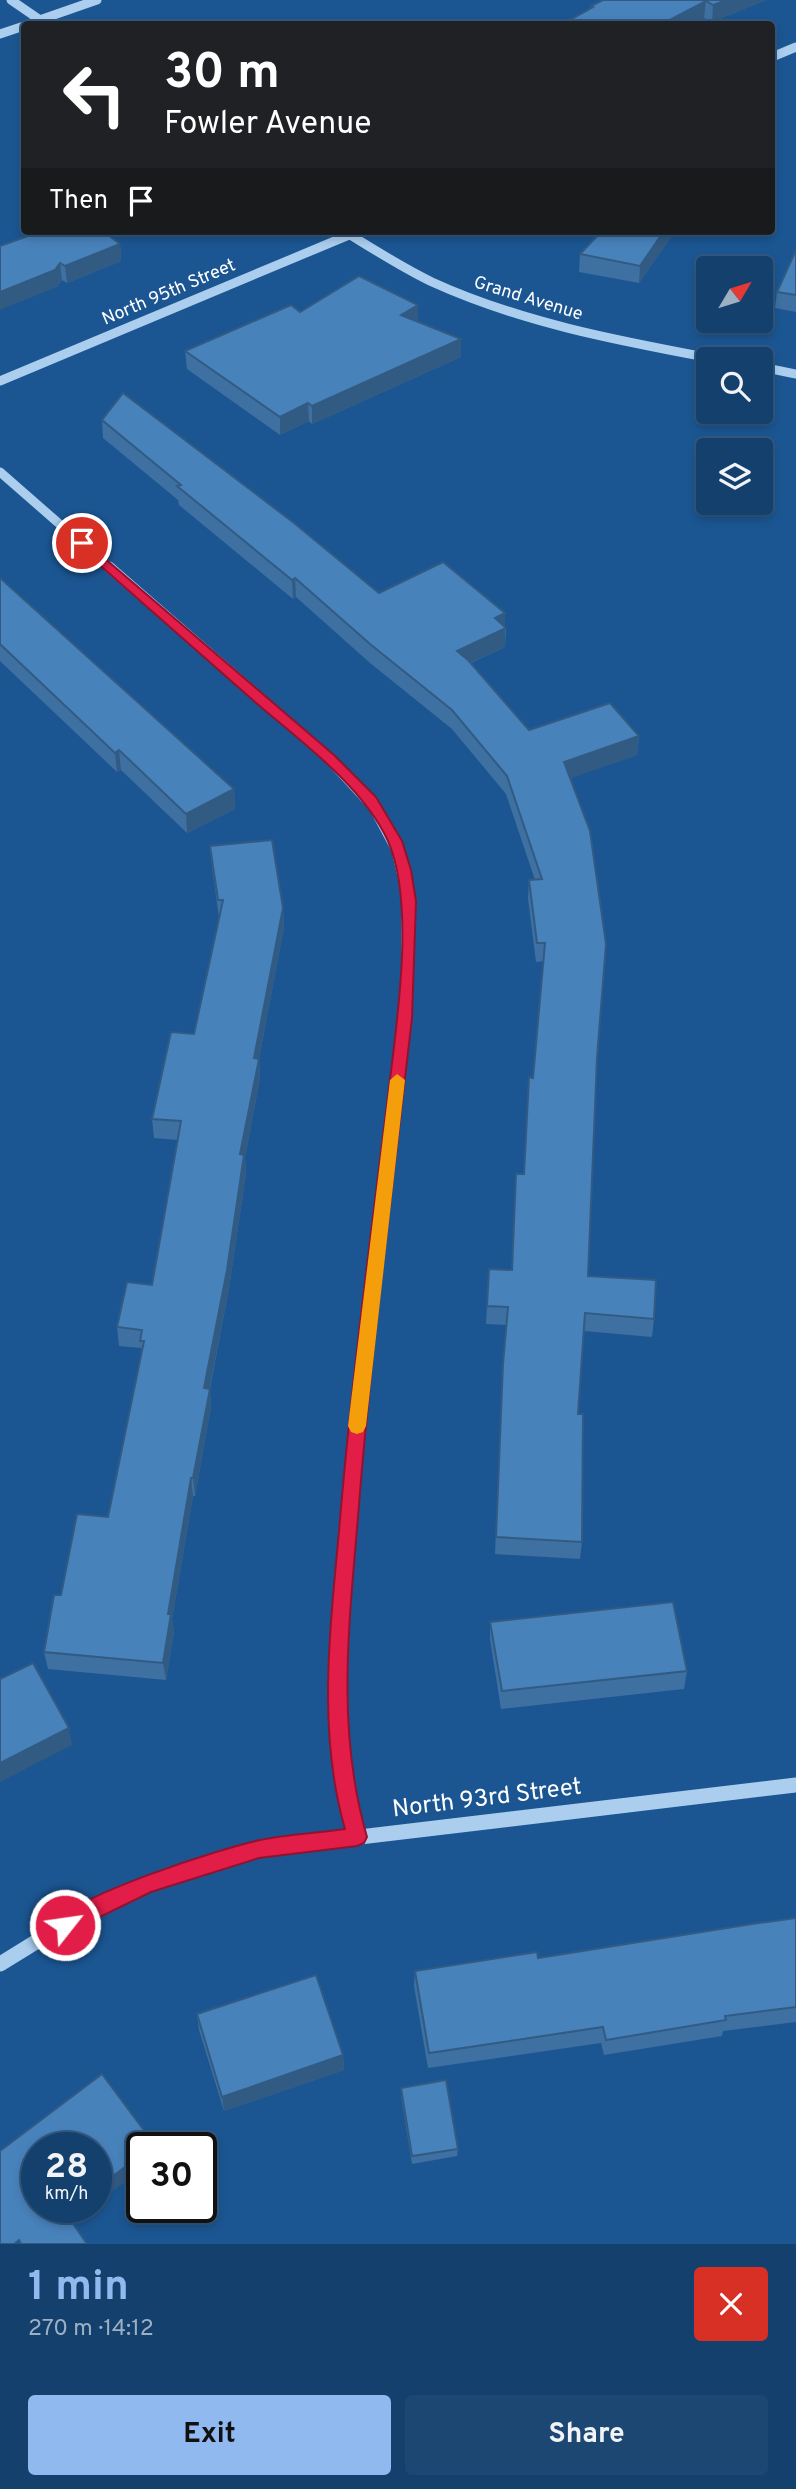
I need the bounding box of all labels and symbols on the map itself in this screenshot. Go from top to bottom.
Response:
street label: North 95th Street [99,254,239,332]
north arrow [696,256,774,332]
street label: Grand Avenue [471,271,585,327]
pin [52,513,112,573]
street label: North 93rd Street [391,1773,583,1825]
position arrow [28,1888,102,1962]
speed limit sign: 30 [126,2132,217,2223]

